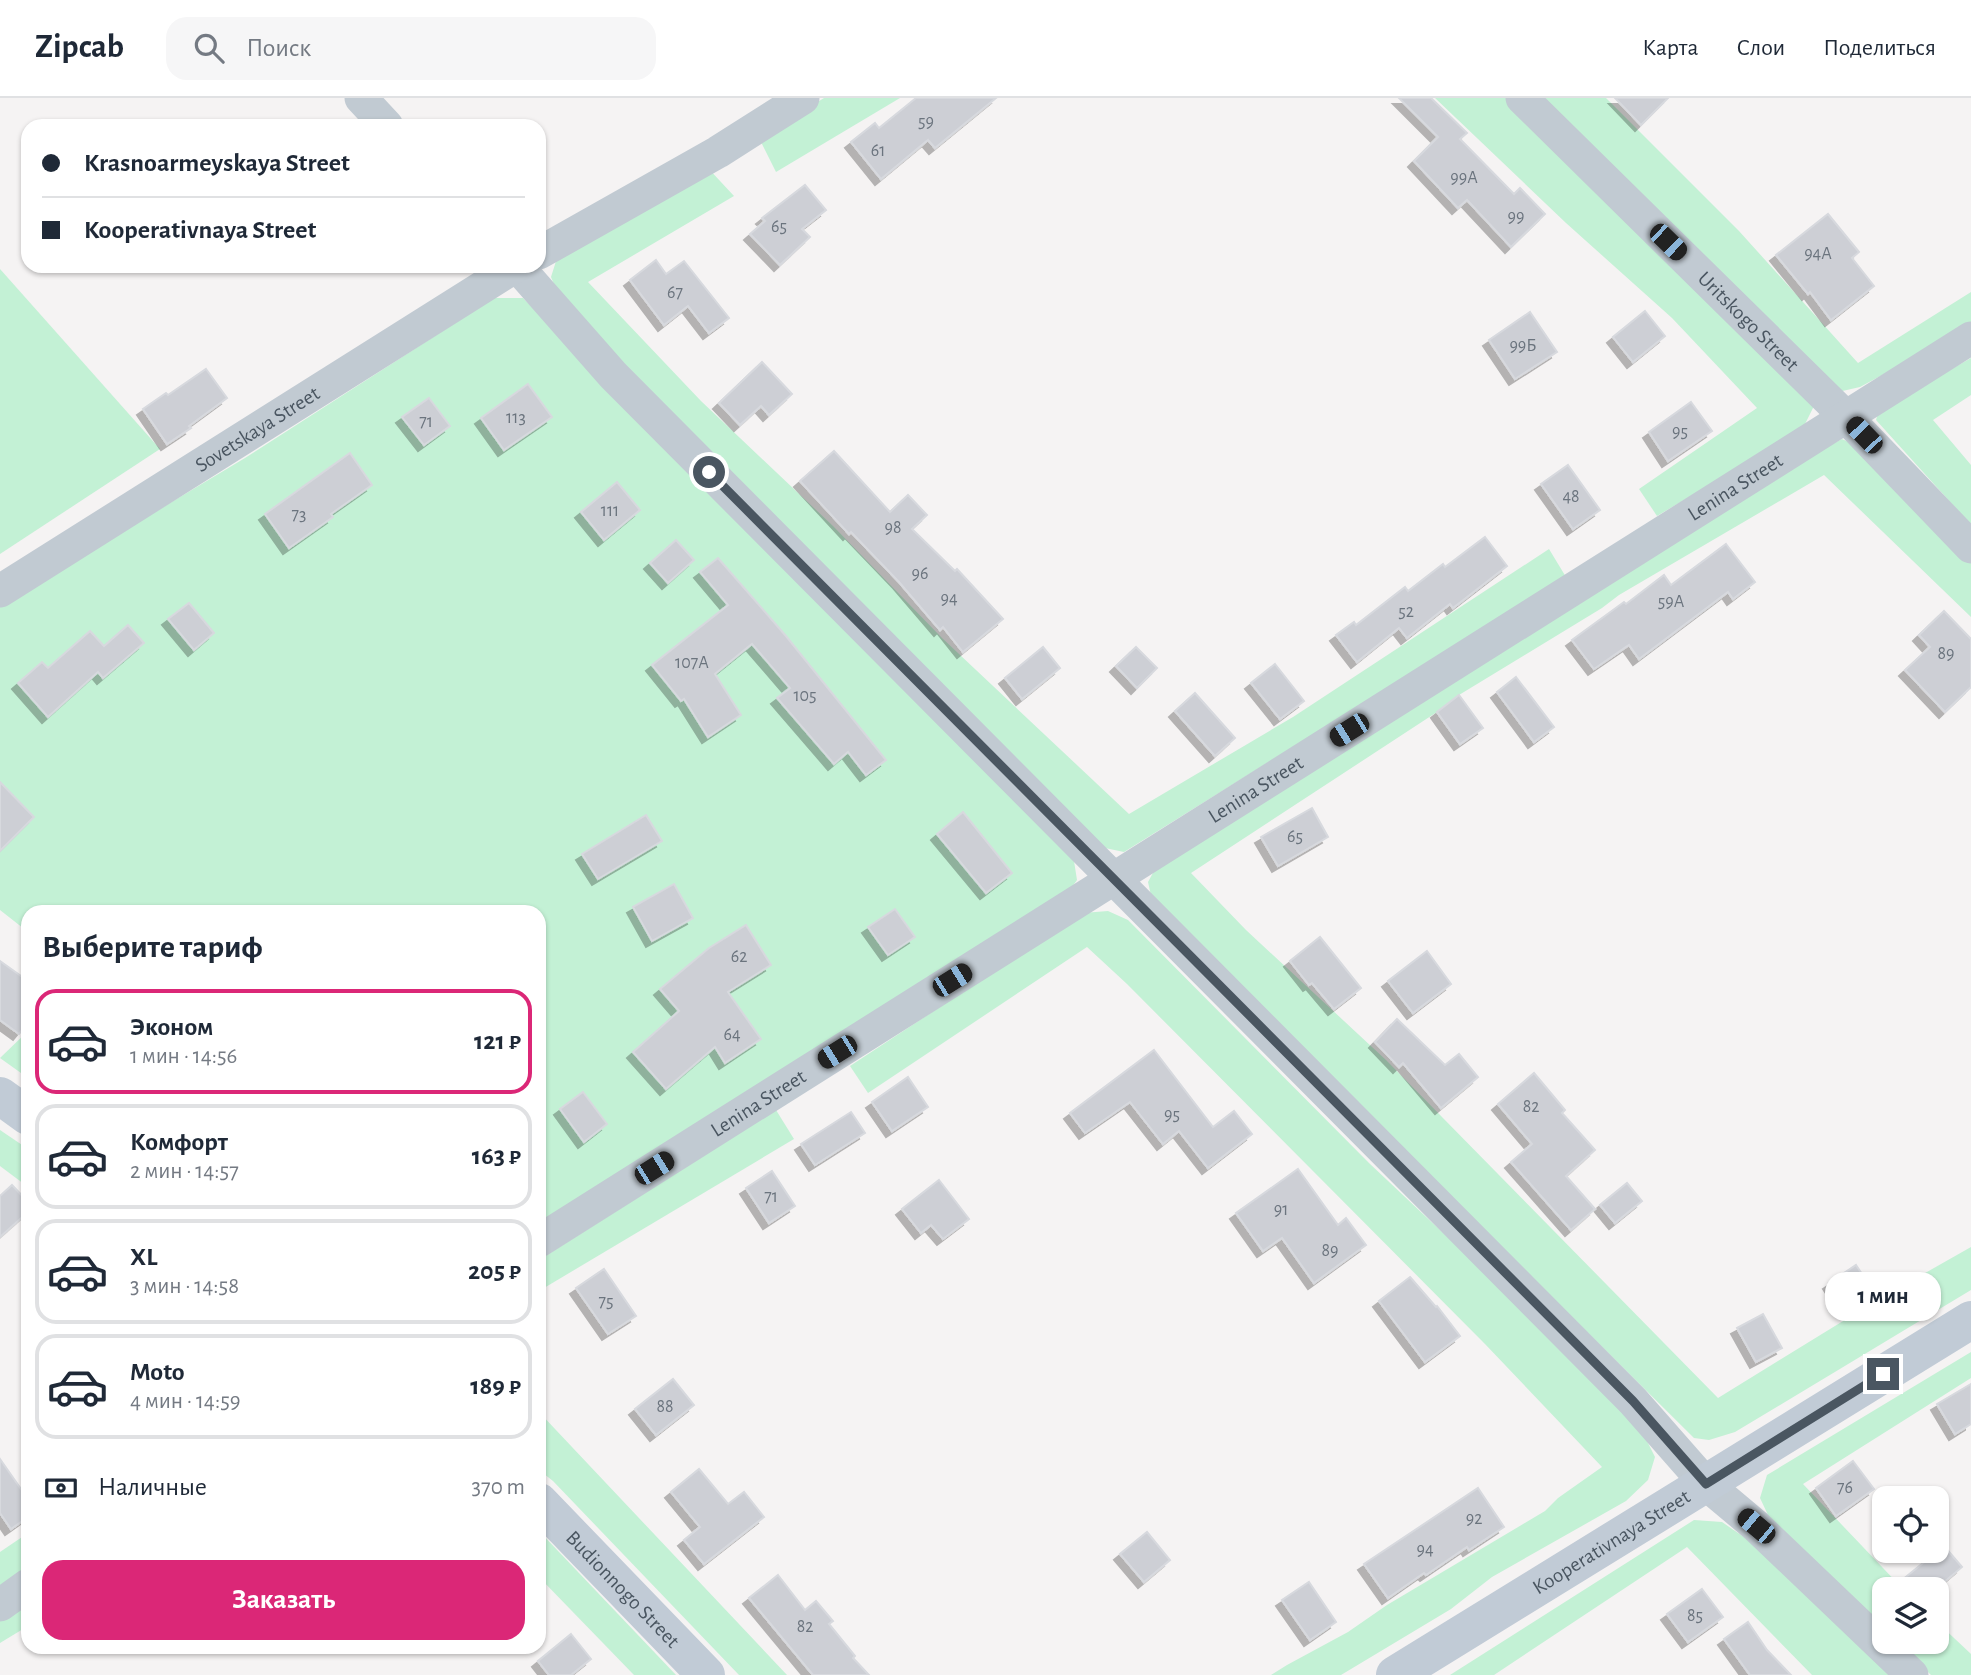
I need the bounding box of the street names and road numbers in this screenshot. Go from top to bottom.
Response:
street label: Uritskogo Street [1694,267,1803,375]
street label: Sovetskaya Street [191,382,323,476]
street label: Lenina Street [1684,449,1786,524]
street label: Lenina Street [1204,751,1307,827]
street label: Lenina Street [707,1065,809,1140]
street label: Kooperativnaya Street [1529,1485,1694,1598]
street label: Budionnogo Street [562,1527,684,1652]

